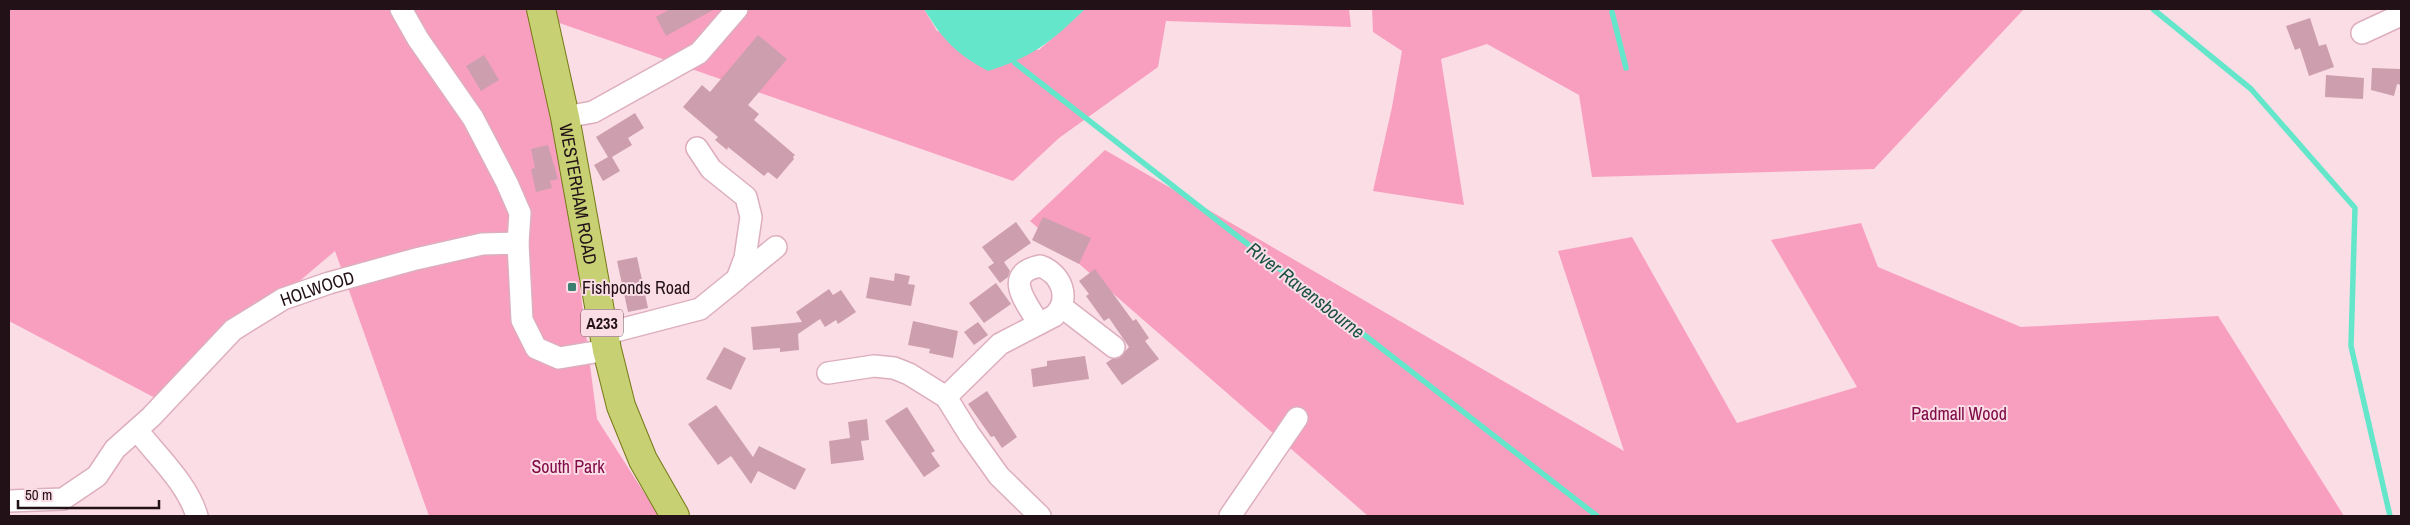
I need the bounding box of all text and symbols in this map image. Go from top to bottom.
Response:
street label: WESTERHAM ROAD [554,122,604,267]
water label: River Ravensbourne [1242,236,1370,344]
street label: HOLWOOD [277,264,357,312]
place label: Fishponds Road [582,275,690,300]
marker: Fishponds Road [566,281,578,293]
road number: A233 [581,309,623,336]
park label: Padmall Wood [1911,401,2007,426]
park label: South Park [531,454,605,479]
scale bar [18,478,159,510]
text: 50 m [25,484,52,505]

